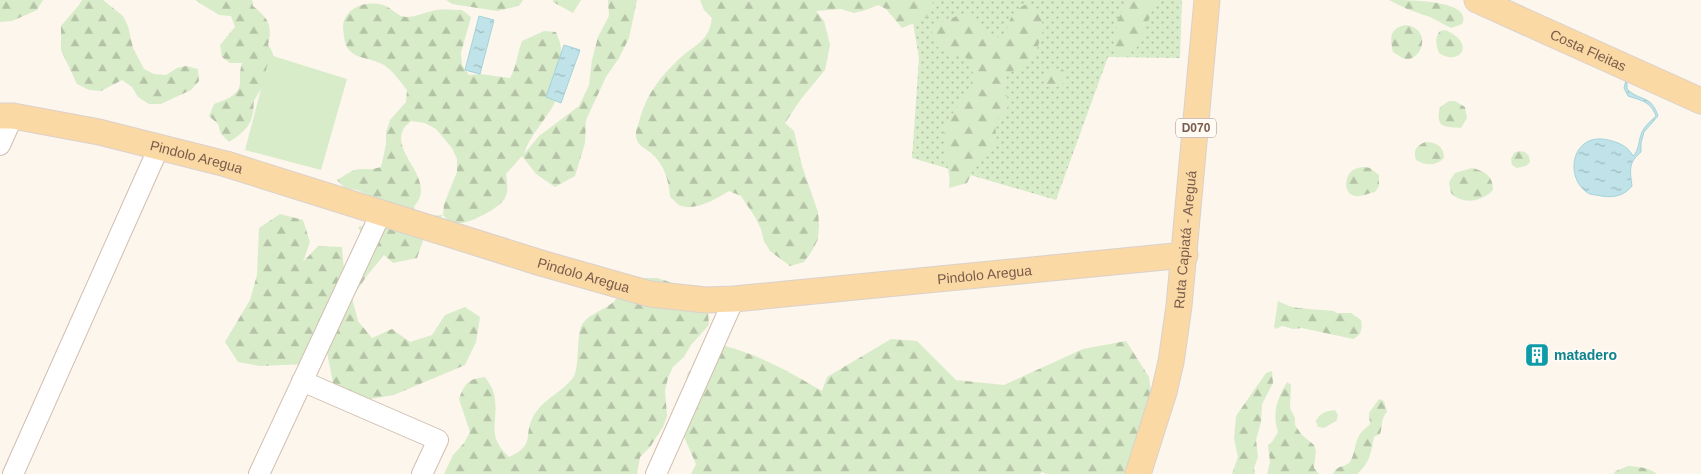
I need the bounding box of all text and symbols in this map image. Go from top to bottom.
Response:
street label: Costa Fleitas [1548,26,1629,74]
road number: D070 [1176,119,1216,138]
street label: Pindolo Aregua [148,137,245,177]
street label: Ruta Capiatá - Areguá [1171,170,1199,309]
street label: Pindolo Aregua [536,254,632,296]
street label: Pindolo Aregua [936,262,1033,287]
building icon: matadero [1524,342,1550,368]
place label: matadero [1554,347,1617,363]

